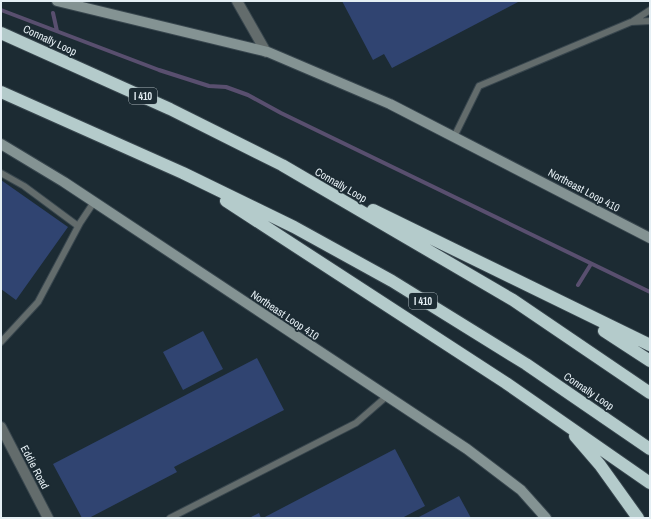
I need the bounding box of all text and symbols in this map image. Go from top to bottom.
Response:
street label: Connally Loop [21,21,79,59]
road number: I 410 [129,88,157,104]
street label: Connally Loop [313,165,369,205]
street label: Northeast Loop 410 [546,165,622,215]
street label: Northeast Loop 410 [248,287,322,343]
road number: I 410 [409,293,437,309]
street label: Connally Loop [561,369,617,413]
street label: Eddie Road [18,443,52,491]

